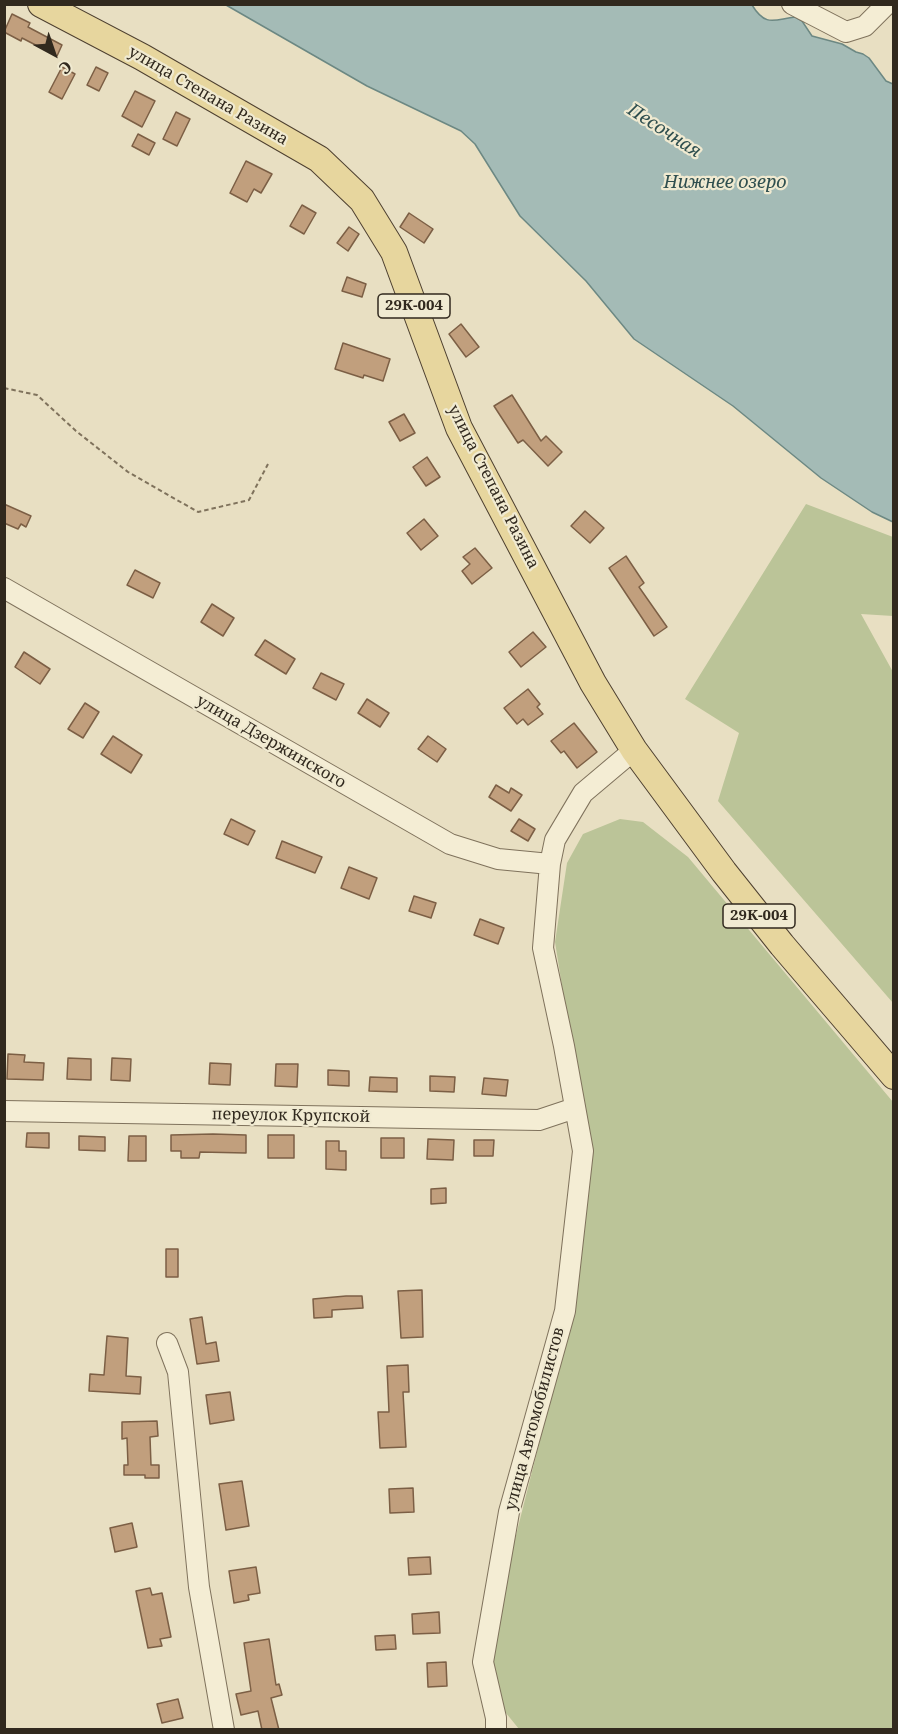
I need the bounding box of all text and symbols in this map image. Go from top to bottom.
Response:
north arrow [24,24,84,84]
street label: улица Степана Разина [125,42,291,150]
text: С [54,56,77,80]
water label: Песочная [623,99,705,163]
water label: Нижнее озеро [663,172,787,194]
road number: 29К-004 [378,294,450,318]
street label: улица Степана Разина [443,402,543,572]
street label: улица Дзержинского [193,691,349,793]
road number: 29К-004 [723,904,795,928]
street label: переулок Крупской [212,1105,370,1127]
street label: улица Автомобилистов [501,1325,569,1513]

